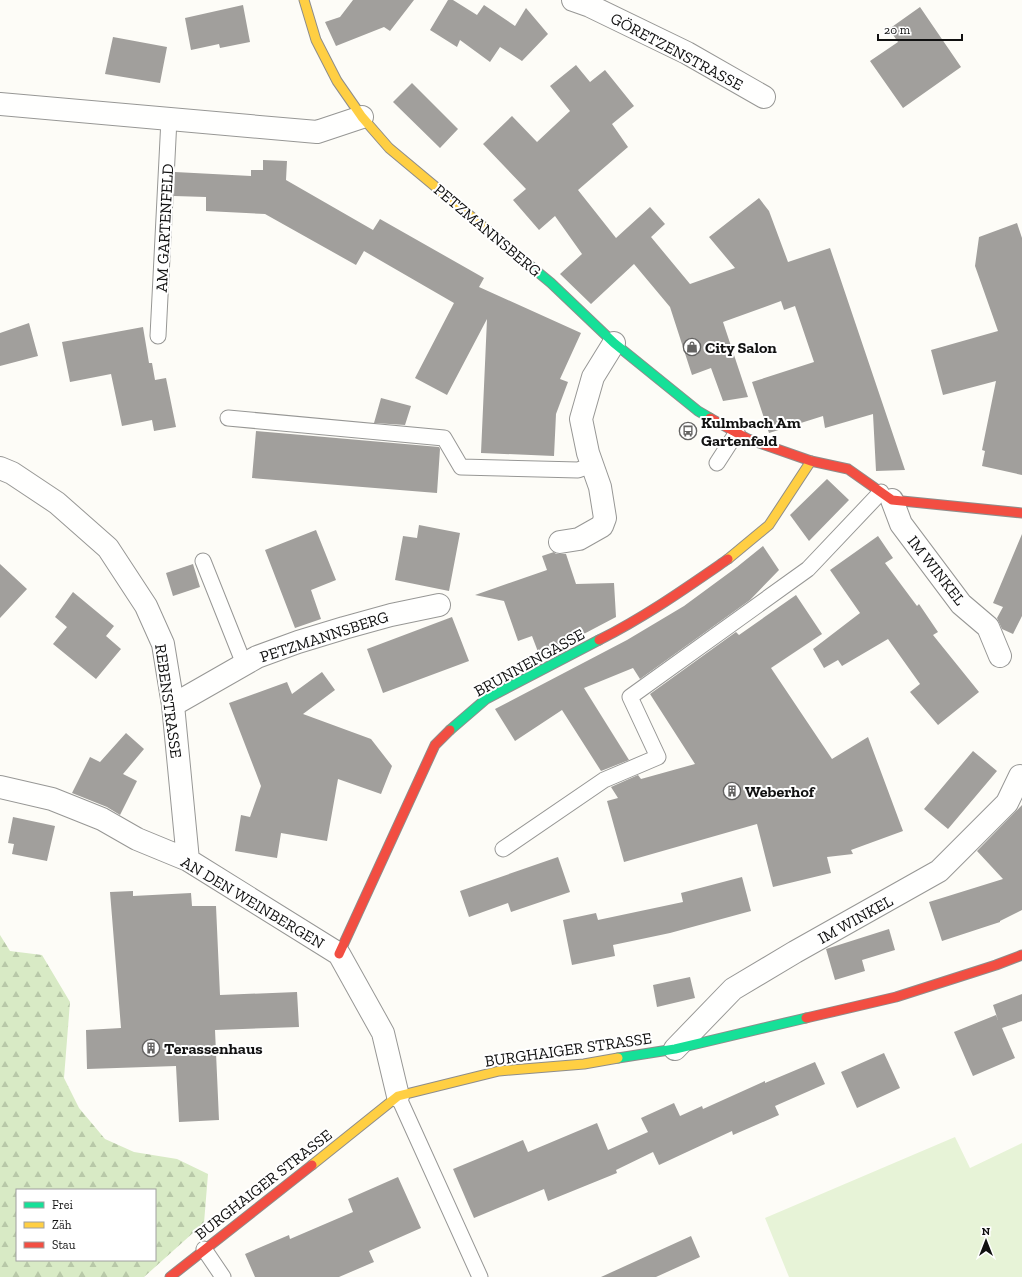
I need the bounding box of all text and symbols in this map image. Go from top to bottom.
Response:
street label: GÖRETZENSTRASSE [607,8,746,94]
scale bar [878,16,962,42]
text: 20 m [884,23,911,37]
street label: AM GARTENFELD [152,163,177,293]
street label: PETZMANNSBERG [430,180,545,281]
shop icon: City Salon [682,337,702,357]
place label: City Salon [705,338,777,357]
place label: Kulmbach Am Gartenfeld [701,413,801,450]
bus stop icon: Kulmbach Am Gartenfeld [678,421,698,441]
street label: IM WINKEL [904,532,970,609]
street label: PETZMANNSBERG [257,607,391,666]
street label: BRUNNENGASSE [471,624,588,701]
street label: REBENSTRASSE [151,643,186,759]
building icon: Weberhof [722,781,742,801]
place label: Weberhof [745,782,816,801]
street label: AN DEN WEINBERGEN [178,852,328,953]
street label: IM WINKEL [814,891,896,948]
street label: BURGHAIGER STRASSE [483,1028,653,1071]
building icon: Terassenhaus [141,1038,161,1058]
place label: Terassenhaus [164,1039,263,1058]
street label: BURGHAIGER STRASSE [191,1125,336,1244]
legend [16,1189,156,1261]
text: Frei [52,1198,73,1212]
text: Zäh [52,1218,72,1232]
north arrow [966,1221,1006,1261]
text: N [982,1225,991,1238]
text: Stau [52,1238,76,1252]

